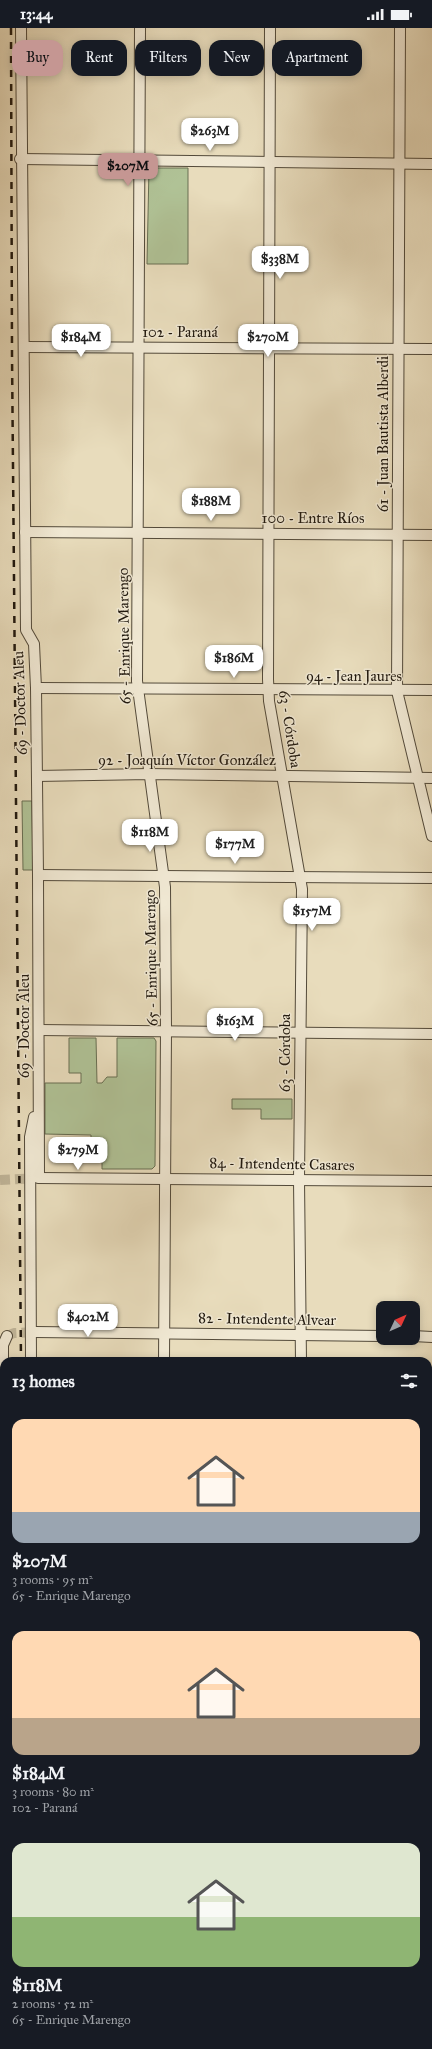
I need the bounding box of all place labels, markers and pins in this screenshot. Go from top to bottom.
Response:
pin: $263M [182,118,238,152]
pin: $207M [100,153,156,187]
pin: $338M [252,246,308,280]
pin: $184M [53,324,109,358]
pin: $270M [240,324,296,358]
pin: $188M [183,488,239,522]
pin: $186M [206,645,262,679]
pin: $118M [122,819,178,853]
pin: $177M [207,831,263,865]
pin: $157M [284,898,340,932]
pin: $163M [207,1008,263,1042]
pin: $279M [50,1137,106,1171]
pin: $402M [60,1304,116,1338]

